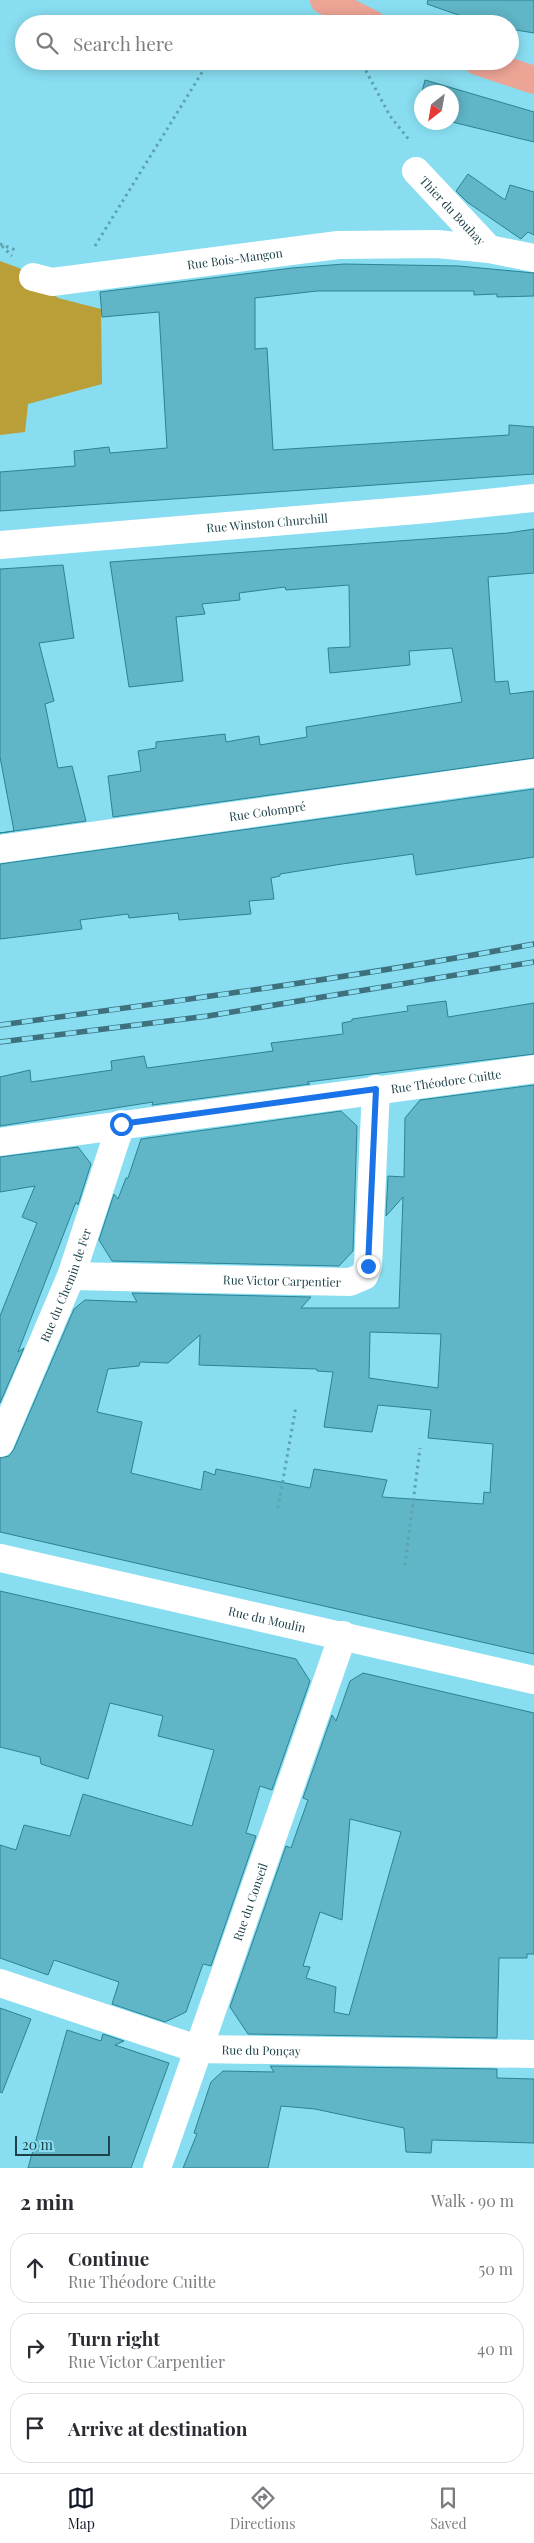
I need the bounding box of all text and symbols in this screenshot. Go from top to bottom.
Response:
search box [15,15,519,70]
icon: search [33,29,61,57]
text: Search here [73,30,173,56]
north arrow [414,85,459,130]
street label: Thier du Bouhay [417,172,489,248]
street label: Rue Bois-Mangon [186,244,284,272]
street label: Rue Winston Churchill [206,509,329,536]
street label: Rue Colompré [228,798,307,824]
street label: Rue Théodore Cuitte [390,1066,502,1097]
route start [110,1113,133,1136]
street label: Rue du Chemin de Fer [36,1226,94,1344]
route end [357,1255,380,1278]
street label: Rue Victor Carpentier [223,1271,342,1290]
street label: Rue du Moulin [227,1602,307,1636]
street label: Rue du Conseil [229,1860,271,1943]
street label: Rue du Ponçay [221,2041,301,2059]
scale bar [15,2133,110,2156]
text: 20 m [22,2135,53,2154]
text: 2 min [20,2187,74,2215]
text: Walk · 90 m [431,2190,514,2211]
text: Continue [68,2245,149,2271]
icon: ahead [21,2254,49,2282]
text: 50 m [479,2258,513,2279]
text: Rue Théodore Cuitte [68,2271,216,2292]
text: Turn right [68,2325,160,2351]
icon: right [21,2334,49,2362]
text: 40 m [477,2338,513,2359]
text: Rue Victor Carpentier [68,2351,225,2372]
icon: arrive [21,2414,49,2442]
text: Arrive at destination [68,2415,248,2441]
tab: Map [67,2484,95,2533]
tab: Directions [230,2484,296,2533]
tab: Saved [430,2484,467,2533]

